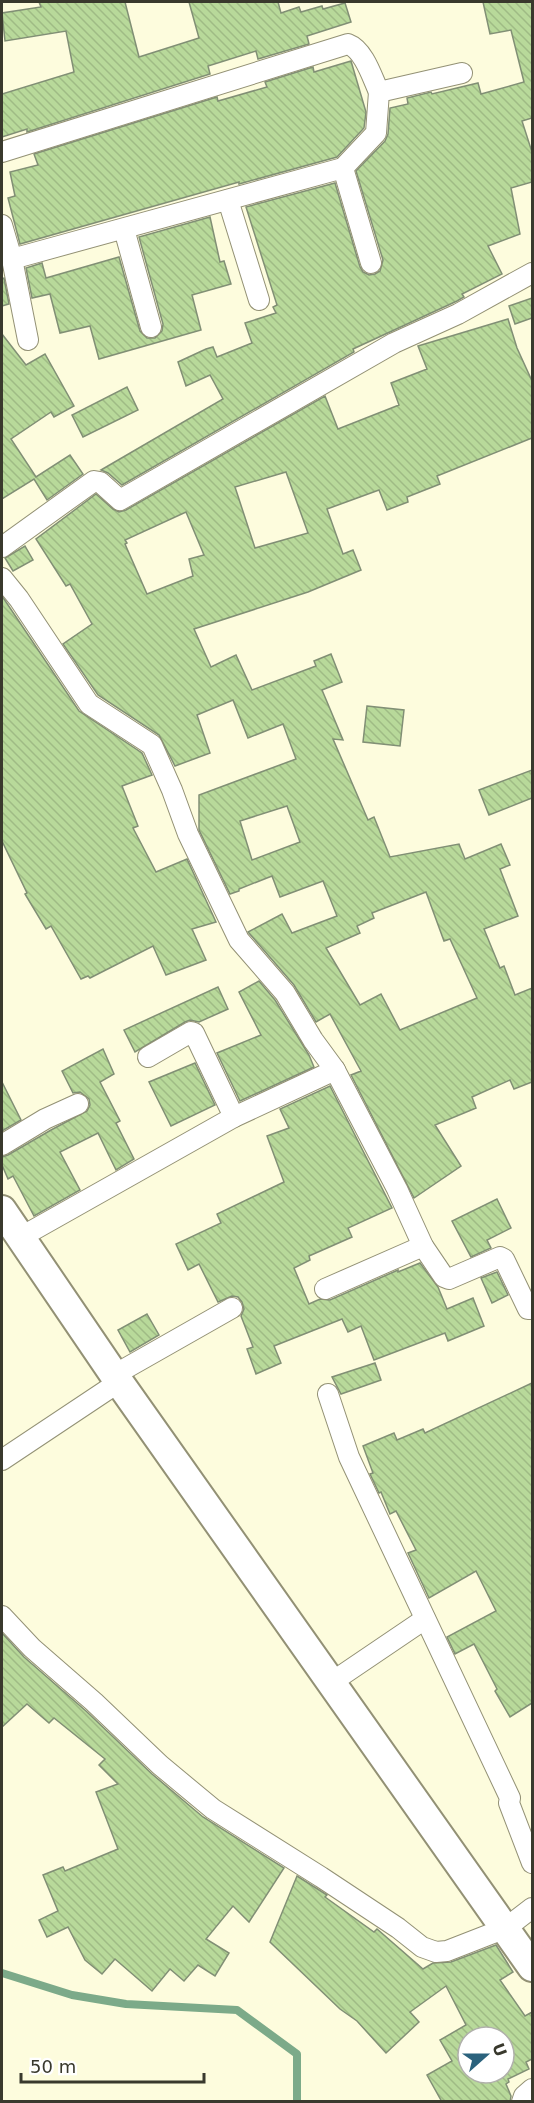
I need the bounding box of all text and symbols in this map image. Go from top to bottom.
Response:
north arrow [456,2025,516,2085]
text: U [488,2040,511,2059]
scale bar [21,2046,204,2084]
text: 50 m [30,2056,76,2077]

